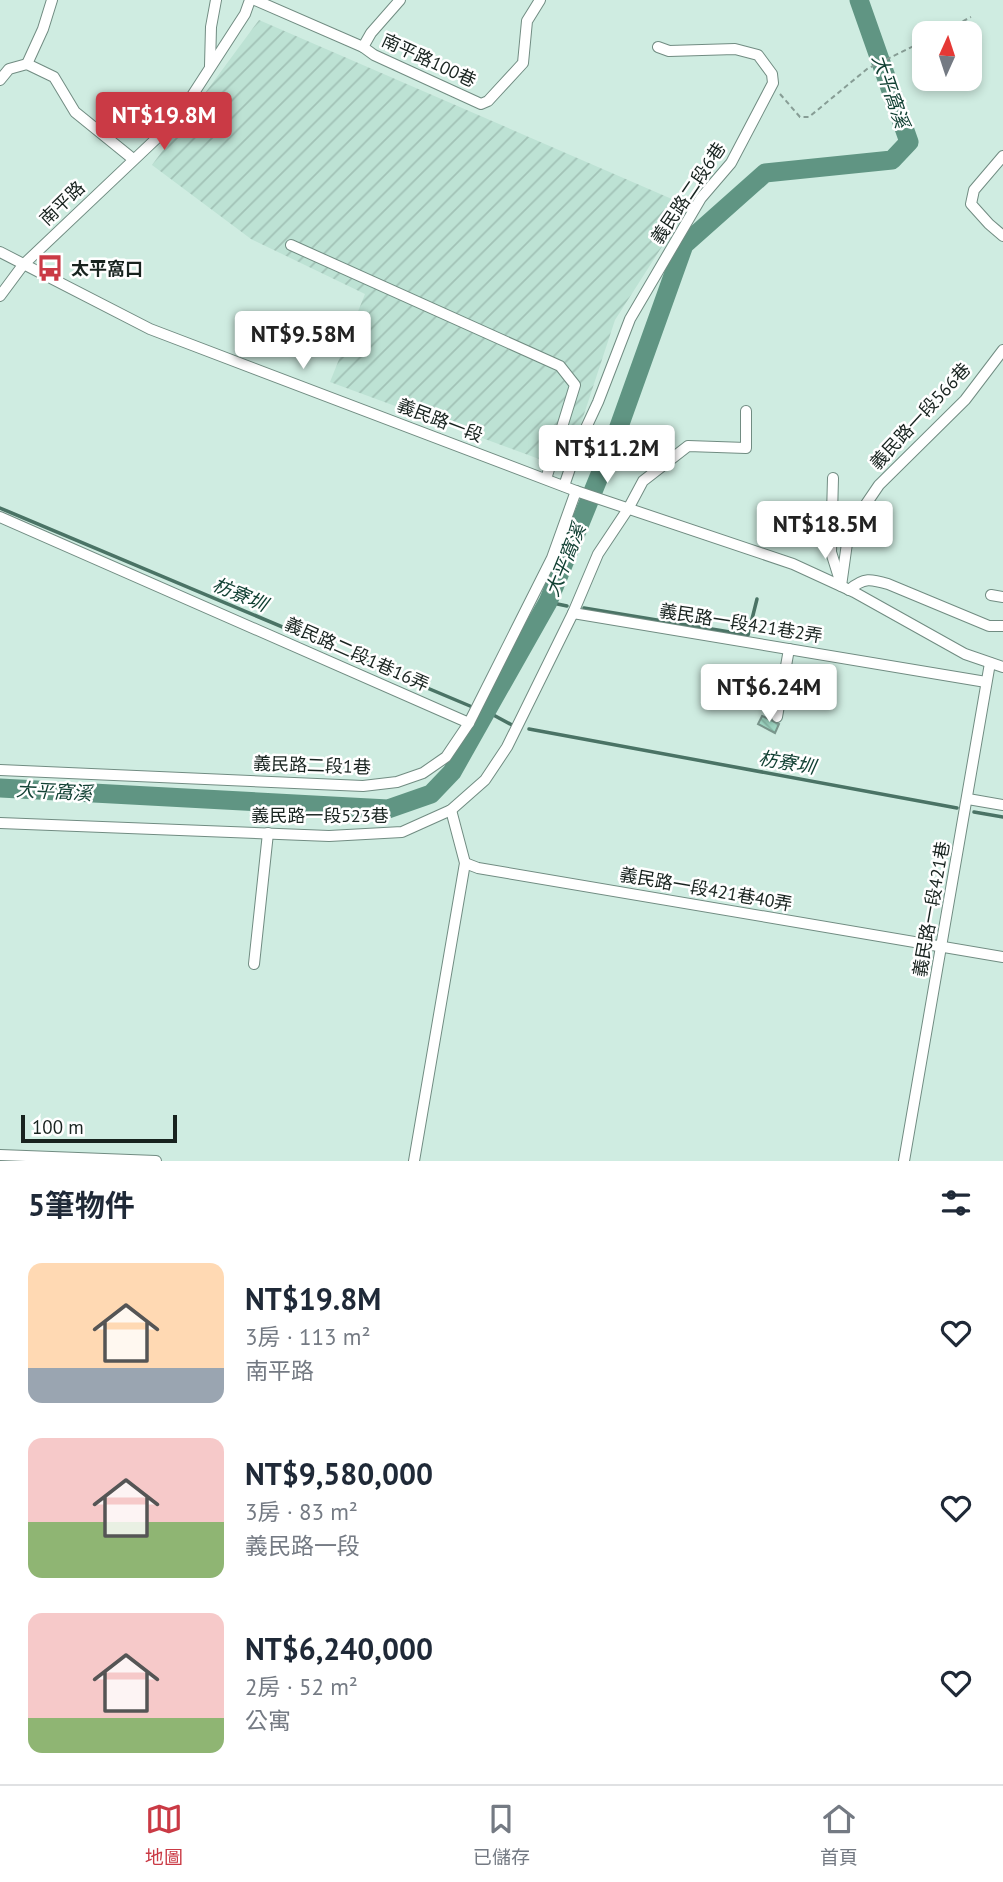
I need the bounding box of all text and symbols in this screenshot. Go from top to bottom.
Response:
north arrow [912,21,982,91]
map controls [912,21,982,91]
street label: 南平路100巷 [378,28,480,92]
water label: 大平窩溪 [867,51,916,134]
pin: NT$19.8M [92,92,236,152]
text: NT$19.8M [112,100,216,129]
street label: 義民路二段6巷 [646,138,730,248]
street label: 南平路 [35,176,89,230]
bus stop icon: 太平窩口 [35,253,65,283]
place label: 太平窩口 [71,257,143,280]
pin: NT$9.58M [231,312,375,371]
text: NT$9.58M [251,319,355,348]
street label: 義民路一段566巷 [865,358,975,474]
street label: 義民路一段 [394,393,486,447]
pin: NT$11.2M [535,426,679,485]
text: NT$11.2M [555,433,659,462]
pin: NT$18.5M [753,502,897,561]
text: NT$18.5M [773,509,877,538]
water label: 大平窩溪 [540,517,591,600]
water label: 枋寮圳 [209,572,274,617]
street label: 義民路一段421巷2弄 [658,599,824,647]
street label: 義民路二段1巷16弄 [281,612,433,696]
pin: NT$6.24M [697,664,841,724]
text: NT$6.24M [717,672,821,701]
water label: 枋寮圳 [757,745,820,779]
street label: 義民路二段1巷 [253,751,371,779]
water label: 大平窩溪 [15,777,96,805]
street label: 義民路一段523巷 [251,804,389,827]
street label: 義民路一段421巷 [908,839,954,979]
street label: 義民路一段421巷40弄 [618,862,794,916]
scale bar [21,1112,177,1144]
text: 100 m [32,1115,84,1139]
icon: filters [937,1184,975,1222]
text: 5筆物件 [28,1185,135,1224]
text: NT$19.8M [245,1279,381,1318]
icon: home [84,1291,168,1375]
icon: heart [937,1314,975,1352]
text: 3房 · 113 m² [245,1322,370,1351]
text: 南平路 [245,1356,314,1385]
text: NT$9,580,000 [245,1454,433,1493]
icon: home [84,1466,168,1550]
icon: heart [937,1489,975,1527]
text: 3房 · 83 m² [245,1497,358,1526]
text: 義民路一段 [245,1531,360,1560]
text: NT$6,240,000 [245,1629,433,1668]
icon: home [84,1641,168,1725]
icon: heart [937,1664,975,1702]
text: 2房 · 52 m² [245,1672,358,1701]
text: 公寓 [245,1706,291,1735]
tab: 地圖 [145,1800,183,1869]
tab: 已儲存 [473,1800,530,1869]
tab: 首頁 [820,1800,858,1869]

